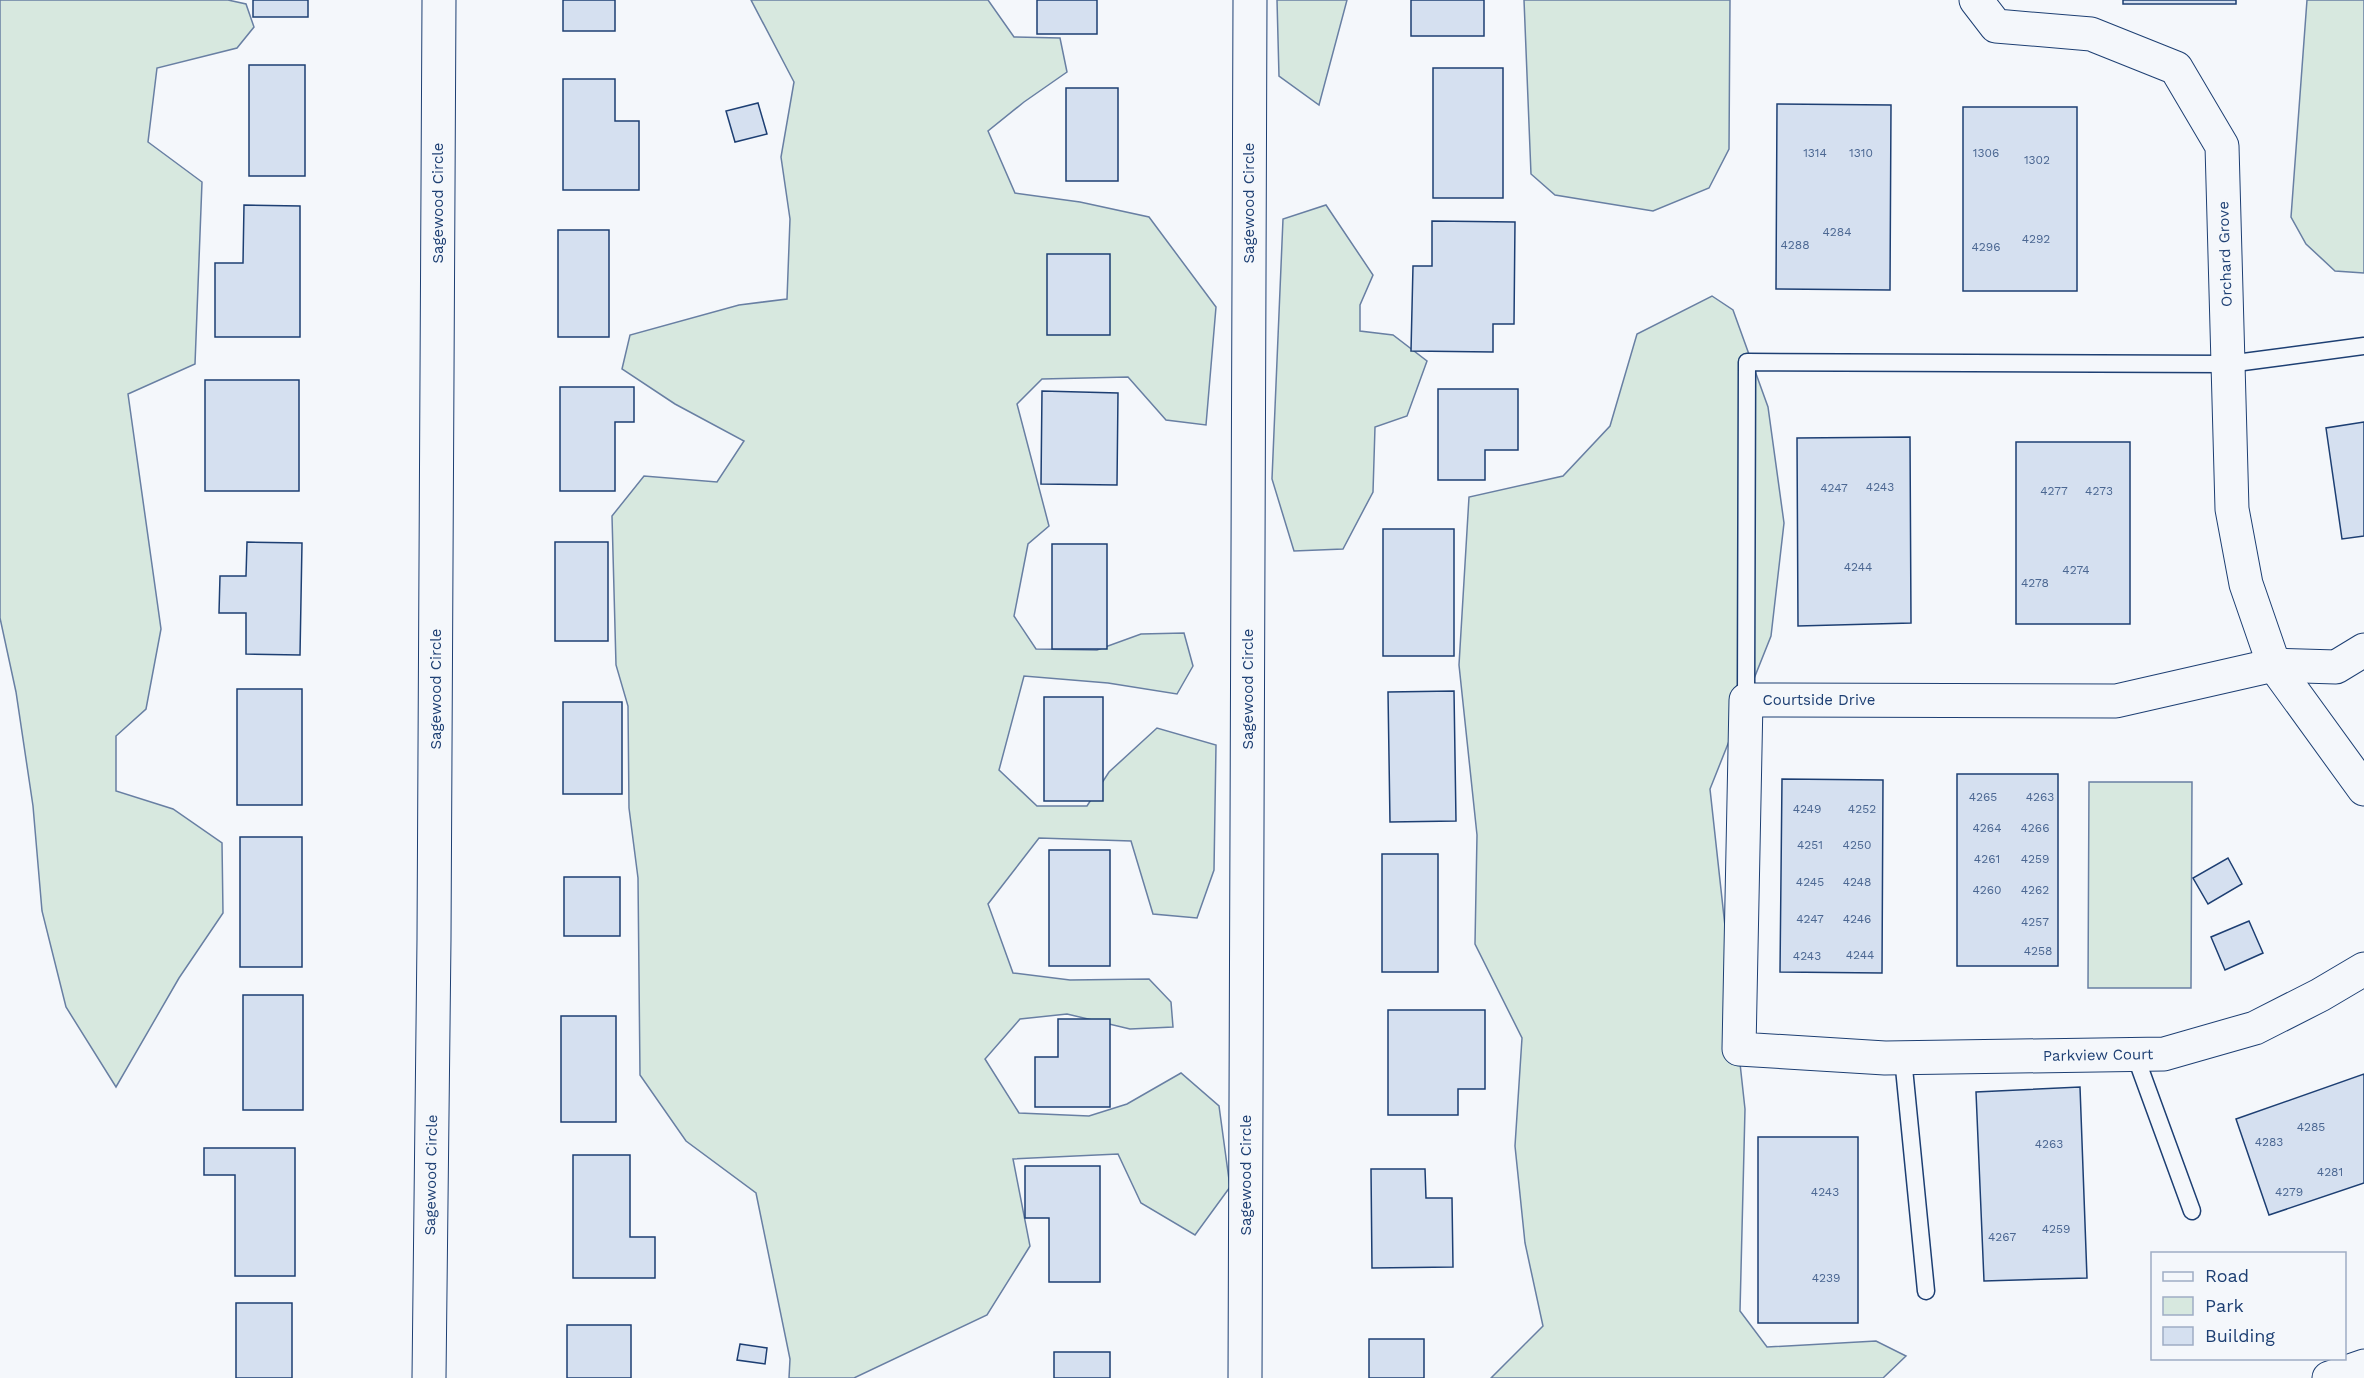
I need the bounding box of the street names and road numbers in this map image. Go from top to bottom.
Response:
street label: Sagewood Circle [429,142,447,264]
street label: Sagewood Circle [1240,142,1258,264]
street label: Orchard Grove [2214,201,2236,307]
street label: Sagewood Circle [427,628,445,750]
street label: Sagewood Circle [1239,628,1257,750]
street label: Courtside Drive [1763,691,1875,709]
street label: Parkview Court [2043,1045,2154,1065]
street label: Sagewood Circle [421,1114,441,1236]
street label: Sagewood Circle [1237,1114,1255,1236]

